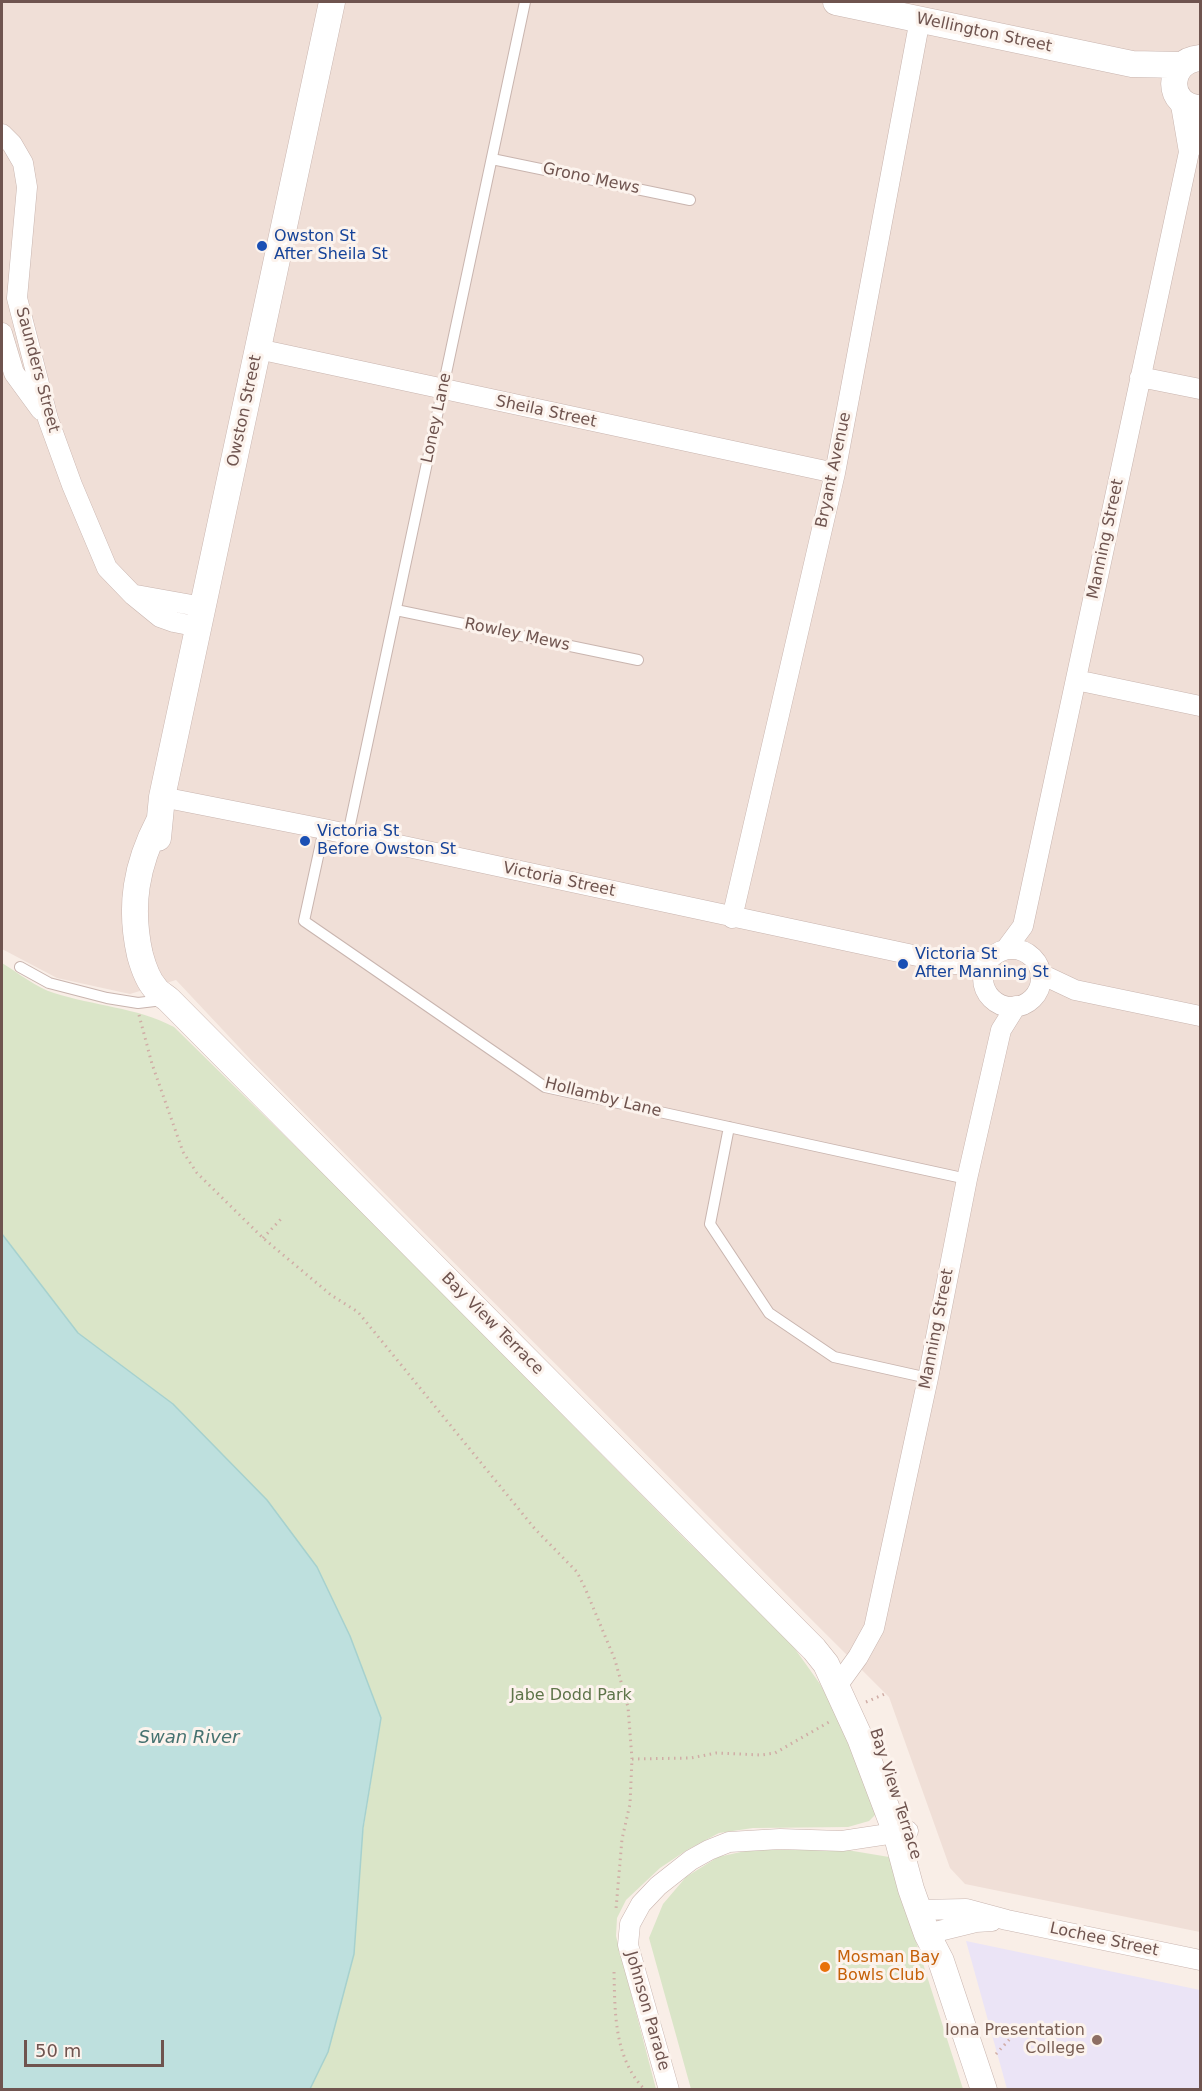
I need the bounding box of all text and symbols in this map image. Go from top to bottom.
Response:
street label: Wellington Street [914,9,1054,57]
street label: Grono Mews [541,159,641,199]
place label: Owston St After Sheila St [274,227,388,265]
marker: Owston St After Sheila St [255,239,269,253]
street label: Saunders Street [11,305,63,435]
street label: Owston Street [224,353,266,469]
street label: Loney Lane [418,371,456,465]
street label: Sheila Street [494,392,598,432]
street label: Bryant Avenue [812,410,856,530]
street label: Manning Street [1084,477,1128,601]
street label: Rowley Mews [463,614,571,656]
place label: Victoria St Before Owston St [317,822,456,860]
marker: Victoria St Before Owston St [298,834,312,848]
street label: Victoria Street [501,859,617,901]
place label: Victoria St After Manning St [915,945,1049,983]
marker: Victoria St After Manning St [896,957,910,971]
street label: Hollamby Lane [543,1074,663,1122]
street label: Manning Street [916,1267,958,1391]
street label: Bay View Terrace [437,1269,547,1379]
park label: Jabe Dodd Park [510,1686,632,1706]
street label: Bay View Terrace [865,1726,925,1862]
water label: Swan River [139,1727,239,1749]
street label: Lochee Street [1048,1919,1160,1961]
place label: Mosman Bay Bowls Club [837,1948,940,1986]
street label: Johnson Parade [621,1949,673,2073]
marker: Mosman Bay Bowls Club [818,1960,832,1974]
place label: Iona Presentation College [945,2021,1085,2059]
scale bar [27,2028,166,2066]
marker: Iona Presentation College [1090,2033,1104,2047]
text: 50 m [35,2040,81,2061]

